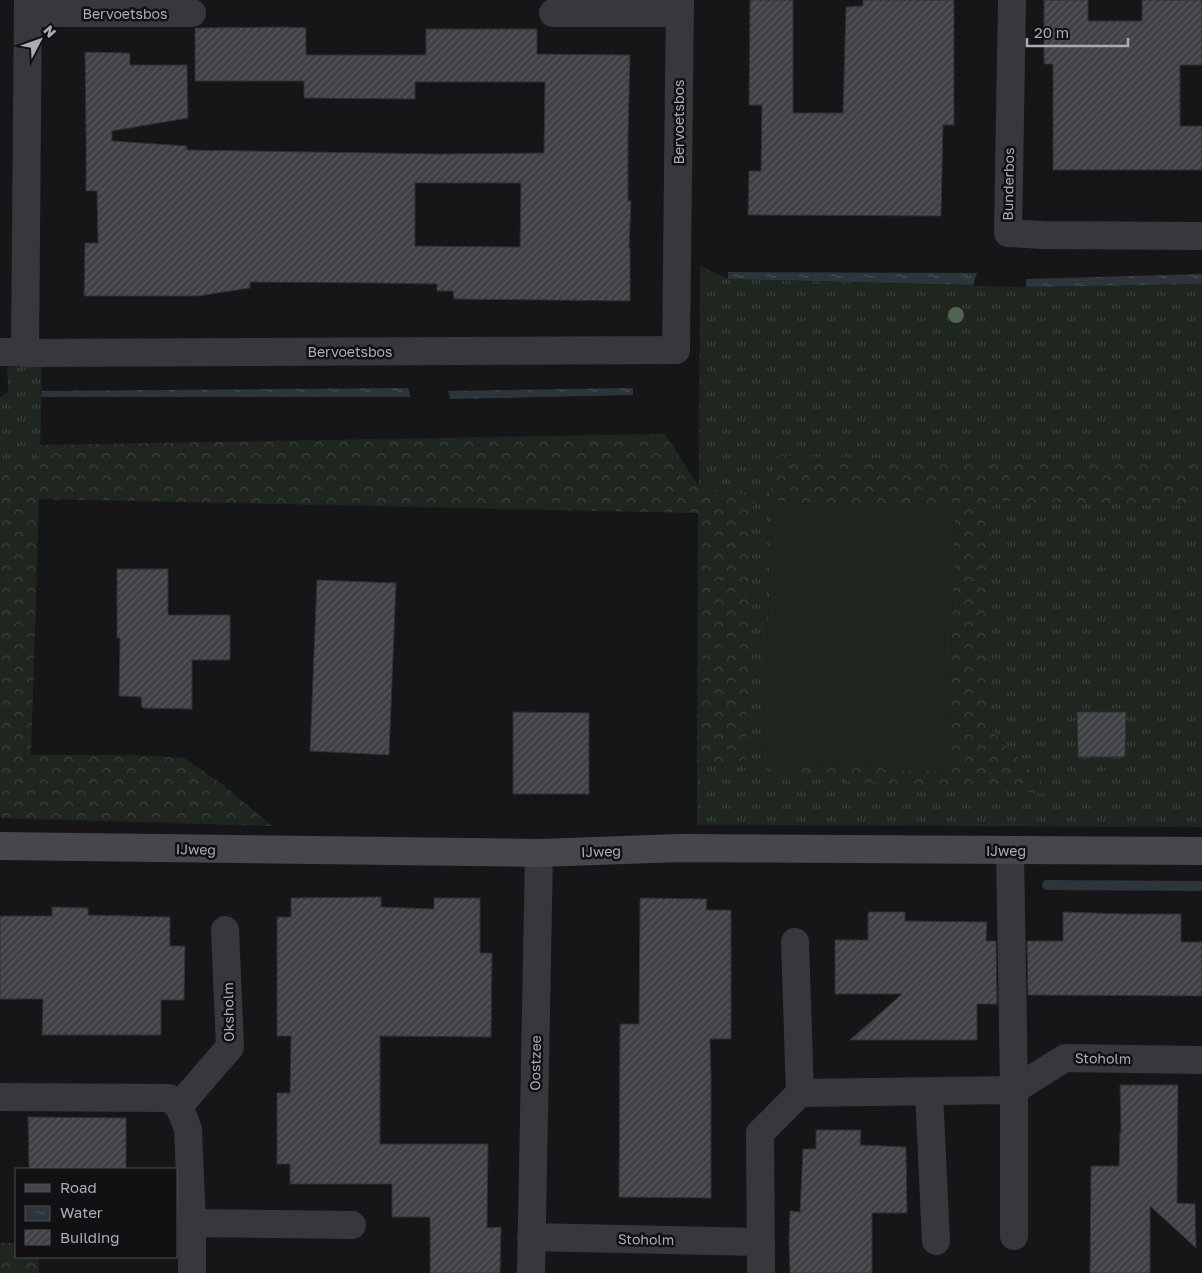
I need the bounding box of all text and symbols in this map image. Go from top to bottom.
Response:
street label: Bervoetsbos [83,5,167,22]
north arrow [15,15,65,65]
scale bar [1027,15,1128,47]
text: N [40,22,60,41]
text: 20 m [1034,23,1069,41]
street label: Bervoetsbos [670,80,687,164]
street label: Bunderbos [999,147,1017,221]
street label: Bervoetsbos [308,343,392,360]
street label: IJweg [176,840,216,858]
street label: IJweg [581,842,621,860]
street label: IJweg [986,842,1026,859]
street label: Oksholm [219,982,237,1042]
street label: Oostzee [526,1035,544,1091]
street label: Stoholm [1075,1049,1131,1067]
legend [15,1168,178,1258]
text: Road [60,1178,97,1196]
text: Water [60,1203,103,1221]
text: Building [60,1228,120,1246]
street label: Stoholm [618,1230,674,1248]

